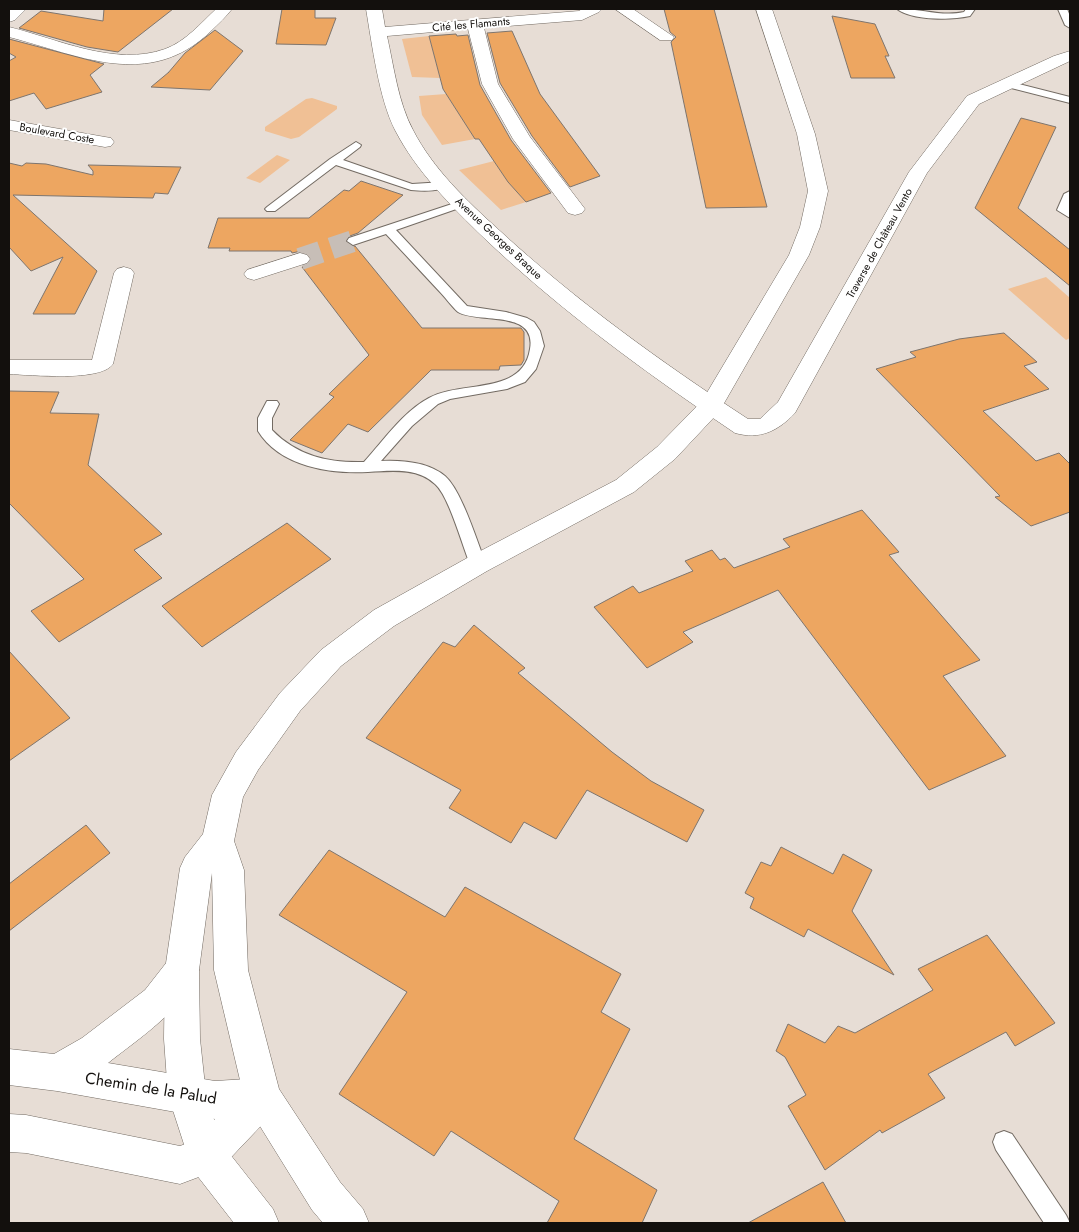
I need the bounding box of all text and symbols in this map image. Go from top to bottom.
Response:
street label: Cité les Flamants [431,13,511,35]
street label: Boulevard Coste [18,119,96,148]
street label: Traverse de Château Vento [842,185,916,301]
street label: Avenue Georges Braque [452,193,546,283]
street label: Chemin de la Palud [84,1066,218,1110]

